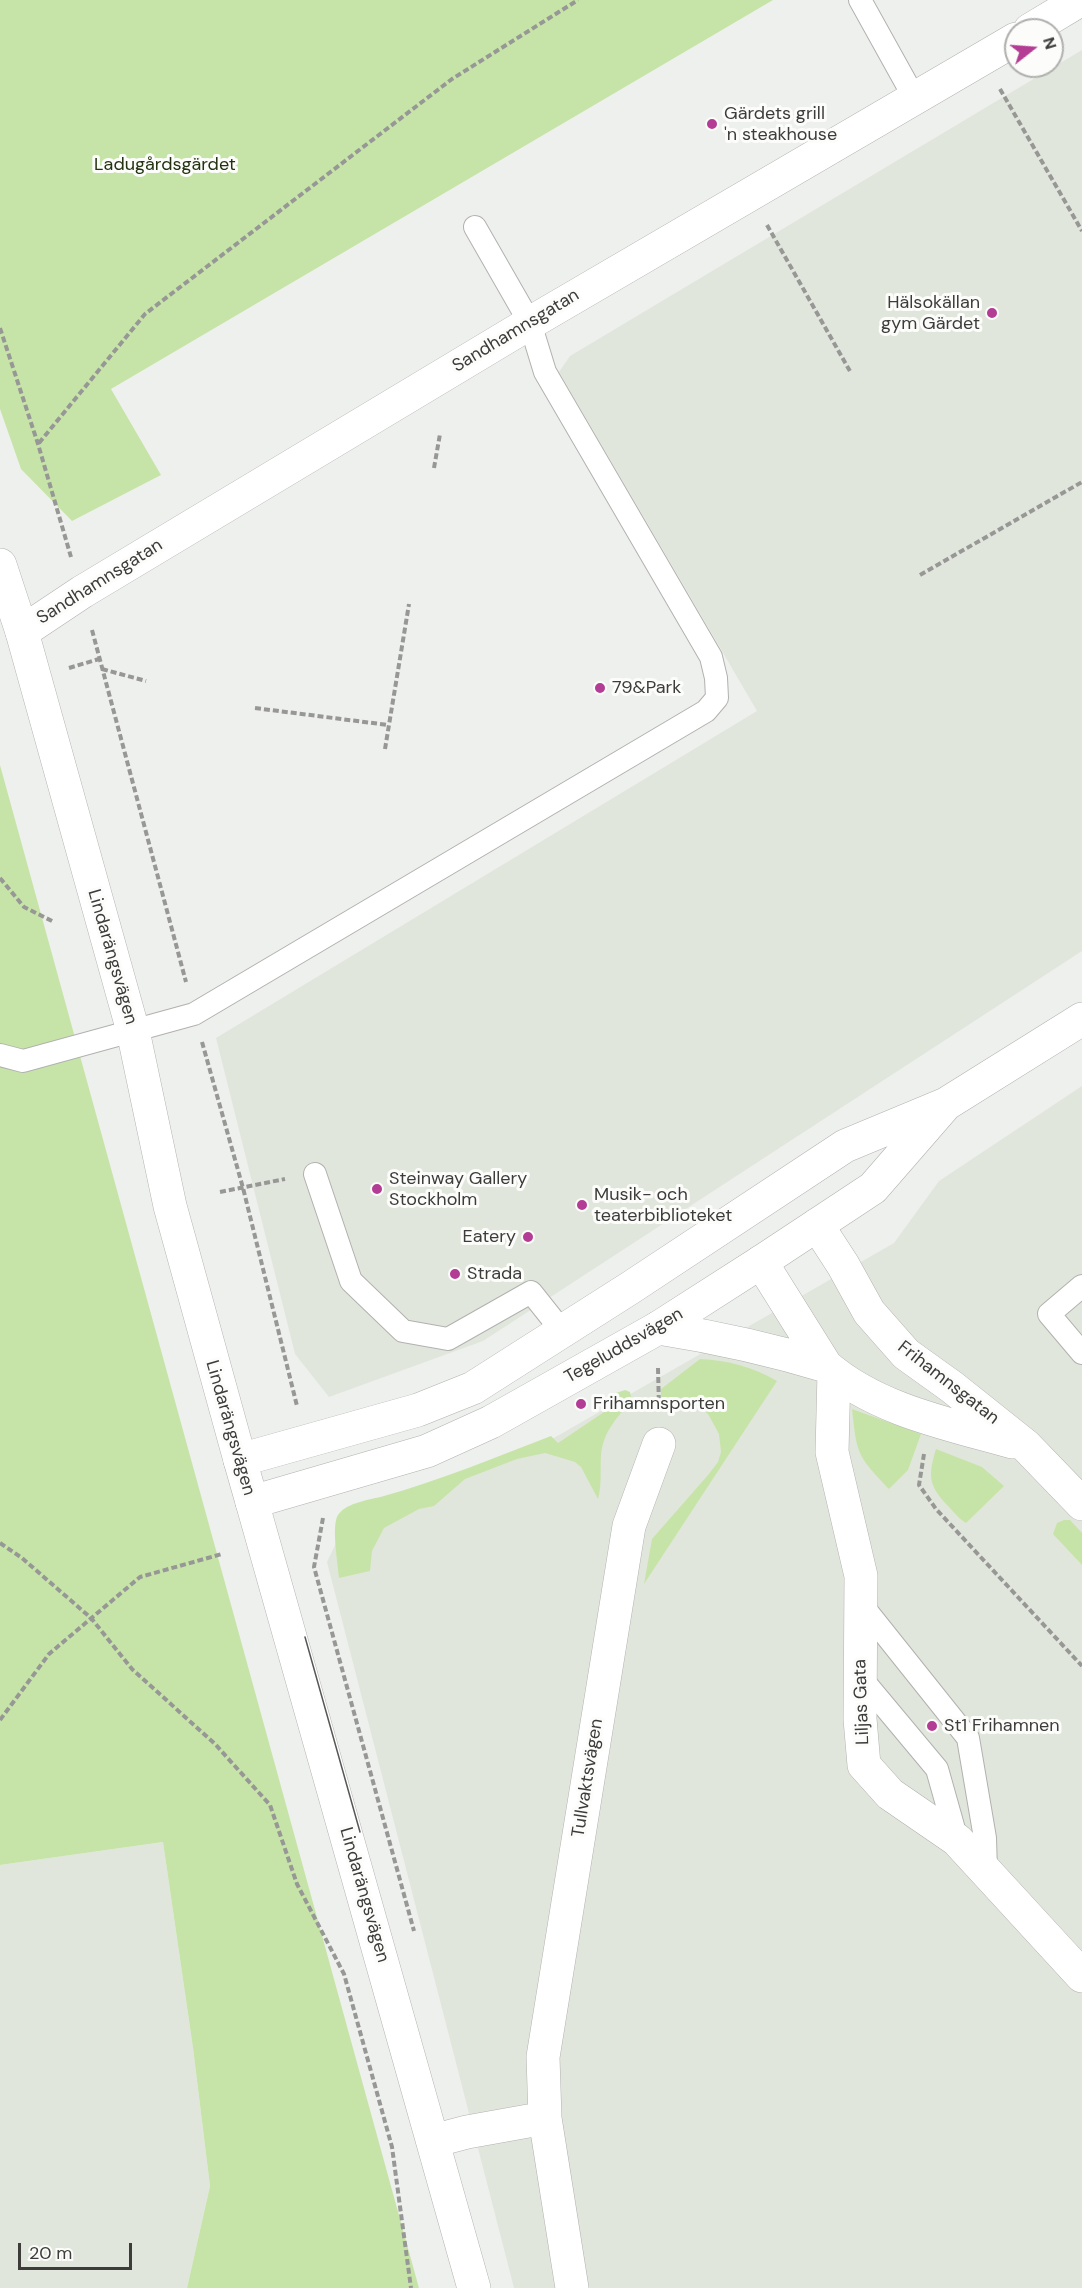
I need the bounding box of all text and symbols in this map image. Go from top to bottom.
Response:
north arrow [1004,18,1064,78]
text: N [1038,35,1062,52]
place label: Gärdets grill 'n steakhouse [724,103,837,146]
marker: Gärdets grill 'n steakhouse [705,117,719,131]
park label: Ladugårdsgärdet [94,154,236,176]
street label: Sandhamnsgatan [449,285,583,377]
place label: Hälsokällan gym Gärdet [881,292,980,334]
marker: Hälsokällan gym Gärdet [985,306,999,320]
street label: Sandhamnsgatan [33,535,167,629]
place label: 79&Park [612,677,681,699]
marker: 79&Park [593,681,607,695]
street label: Lindarängsvägen [82,887,142,1027]
place label: Steinway Gallery Stockholm [389,1168,527,1210]
marker: Steinway Gallery Stockholm [370,1182,384,1196]
place label: Musik- och teaterbiblioteket [594,1184,732,1226]
marker: Musik- och teaterbiblioteket [575,1198,589,1212]
place label: Eatery [463,1226,516,1248]
marker: Eatery [521,1230,535,1244]
place label: Strada [467,1263,522,1285]
marker: Strada [448,1267,462,1281]
street label: Tegeluddsvägen [561,1303,687,1389]
street label: Frihamnsgatan [893,1337,1003,1429]
street label: Lindarängsvägen [200,1358,260,1498]
place label: Frihamnsporten [593,1393,725,1415]
marker: Frihamnsporten [574,1397,588,1411]
street label: Liljas Gata [850,1659,874,1745]
place label: St1 Frihamnen [944,1715,1060,1737]
street label: Tullvaktsvägen [568,1717,608,1839]
marker: St1 Frihamnen [925,1719,939,1733]
street label: Lindarängsvägen [334,1825,394,1965]
scale bar [21,2231,135,2269]
text: 20 m [29,2241,72,2265]

